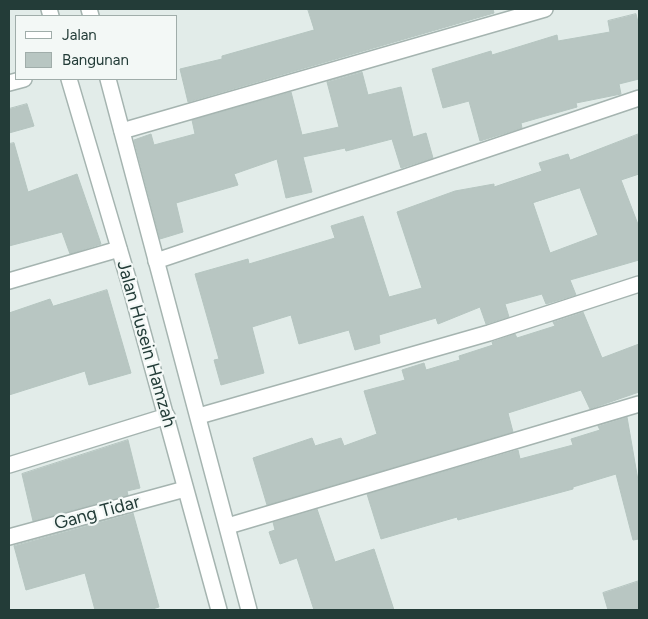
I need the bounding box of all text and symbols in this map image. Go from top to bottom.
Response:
legend [15,15,178,80]
text: Jalan [62,26,97,44]
text: Bangunan [62,51,129,69]
street label: Jalan Husein Hamzah [112,258,180,430]
street label: Gang Tidar [52,491,142,535]

